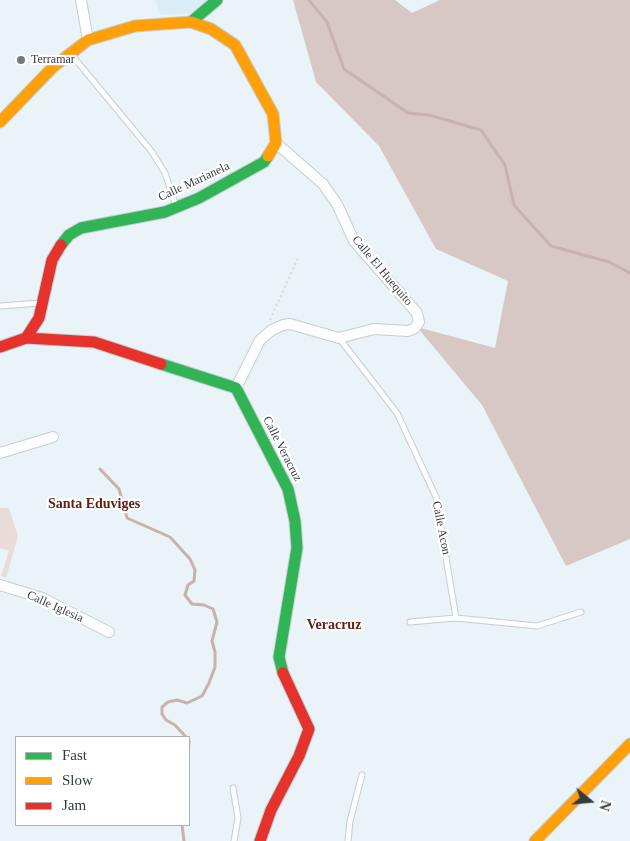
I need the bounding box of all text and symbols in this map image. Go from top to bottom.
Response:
place label: Terramar [31,53,75,67]
marker: Terramar [15,54,27,66]
street label: Calle Marianela [156,159,232,205]
street label: Calle El Huequito [349,233,415,309]
street label: Calle Veracruz [259,414,305,484]
district label: Santa Eduviges [48,496,140,512]
street label: Calle Acon [429,500,453,556]
street label: Calle Iglesia [25,588,85,626]
district label: Veracruz [307,617,361,633]
legend [15,736,190,826]
text: Fast [62,747,87,763]
text: Slow [62,772,93,788]
north arrow [565,776,615,826]
text: Jam [62,797,86,813]
text: N [596,798,613,813]

